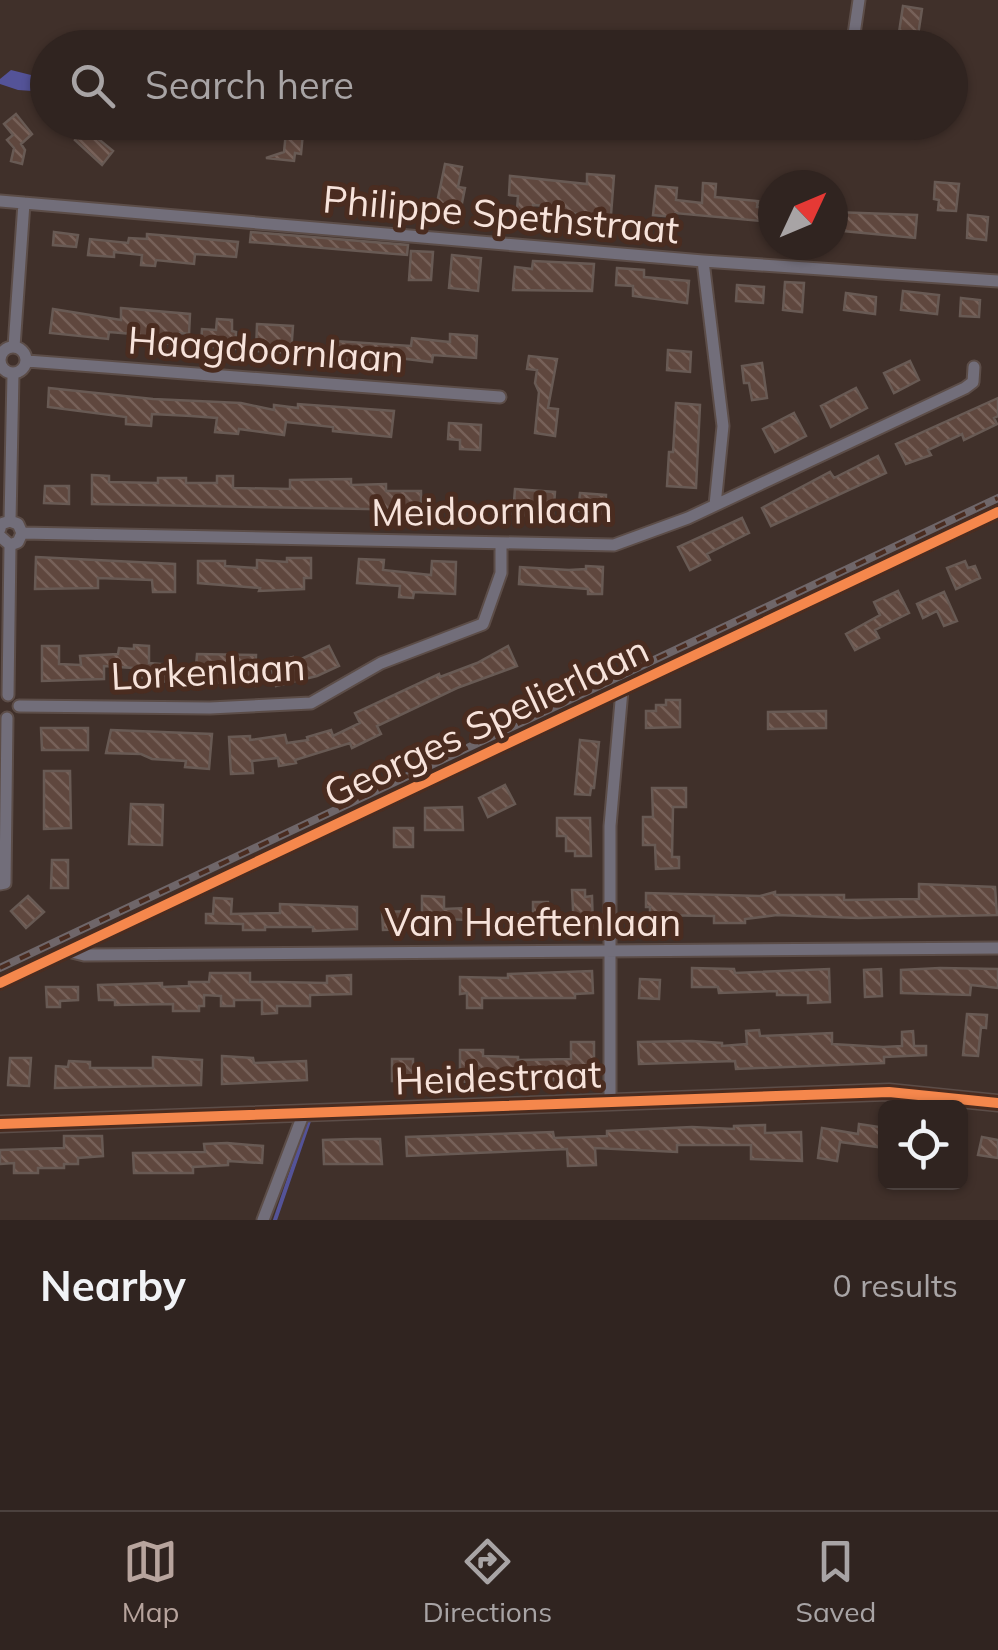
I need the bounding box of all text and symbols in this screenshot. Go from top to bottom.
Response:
search box [30,30,968,140]
icon: search [65,58,120,113]
text: Search here [145,61,354,109]
north arrow [758,170,848,260]
street label: Philippe Spethstraat [321,175,681,253]
street label: Haagdoornlaan [126,315,406,383]
street label: Meidoornlaan [371,484,613,536]
street label: Georges Spelierlaan [316,625,656,817]
street label: Lorkenlaan [109,642,307,700]
street label: Van Haeftenlaan [385,898,681,946]
street label: Heidestraat [394,1049,602,1105]
map controls [878,1100,968,1190]
button: locate [878,1100,968,1190]
text: Nearby [40,1259,186,1312]
text: 0 results [833,1265,958,1305]
tab: Map [122,1534,179,1629]
tab: Directions [423,1534,552,1629]
tab: Saved [795,1534,876,1629]

